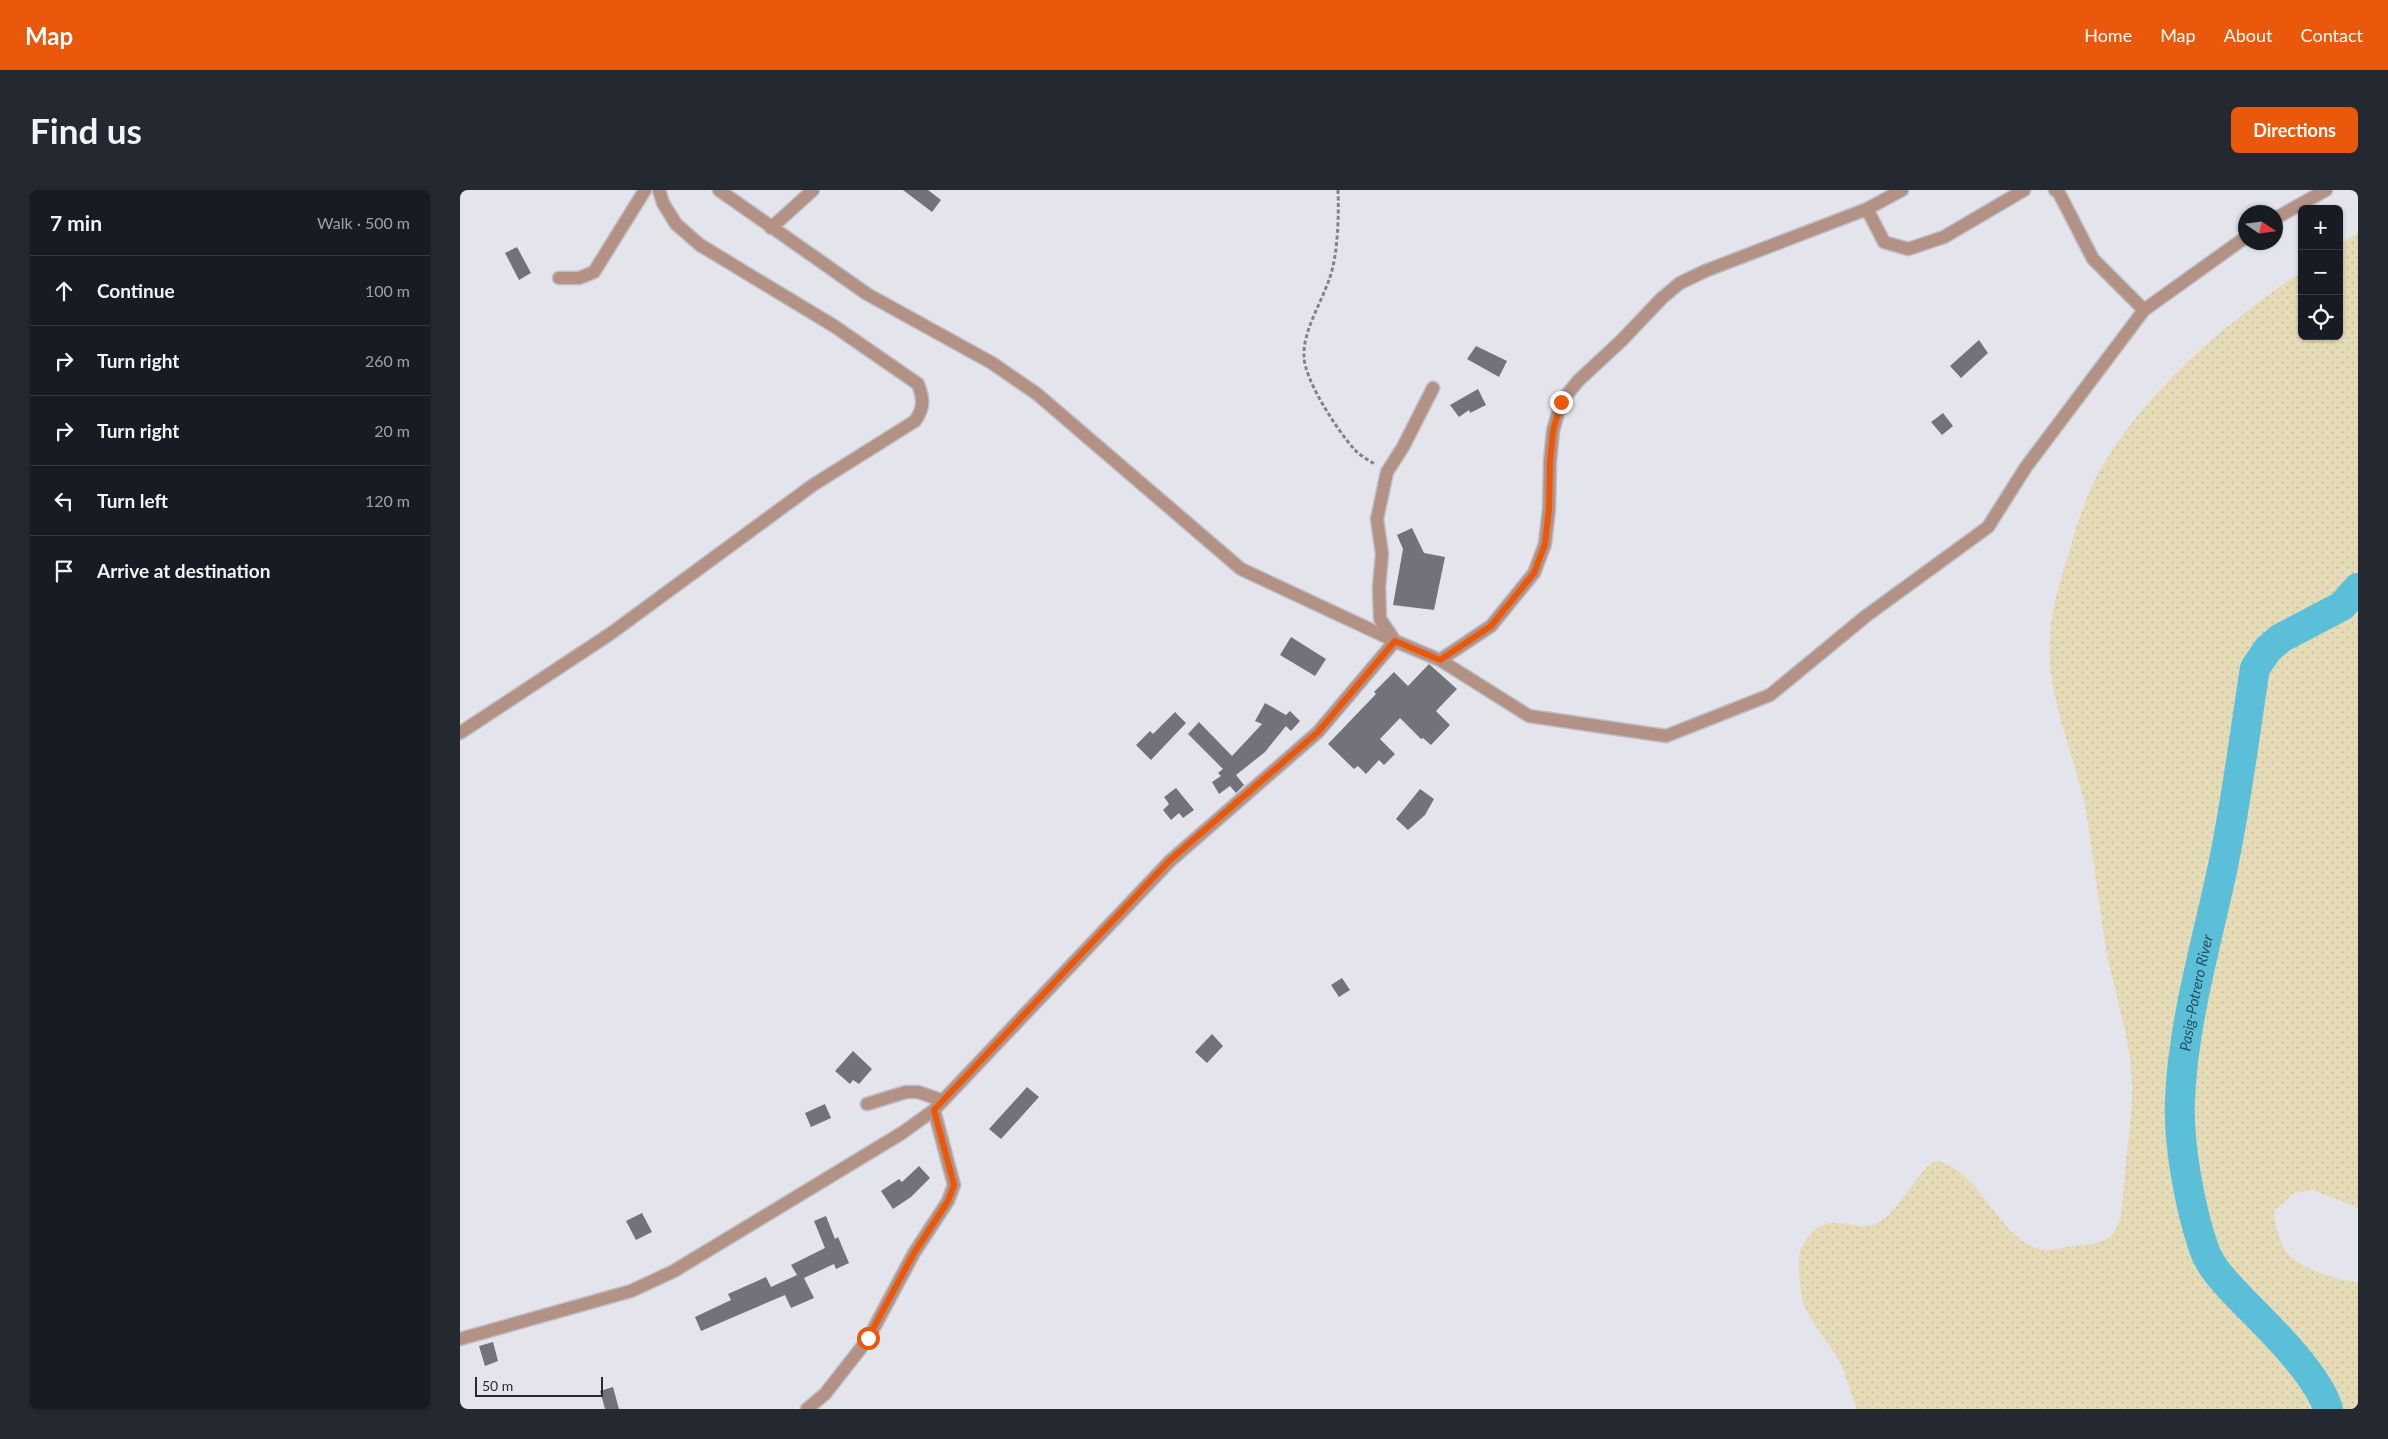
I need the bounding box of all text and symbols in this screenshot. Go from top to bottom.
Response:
text: Map [25,21,73,50]
text: Home [2084,24,2132,46]
text: Map [2160,24,2196,46]
text: About [2224,24,2273,46]
text: Contact [2301,24,2363,46]
button: Directions [2231,107,2358,153]
text: Find us [30,109,142,151]
north arrow [2238,205,2283,250]
map controls [2298,205,2343,340]
button: + [2298,205,2343,250]
text: 7 min [50,210,102,235]
text: Walk · 500 m [317,213,410,232]
button: − [2298,250,2343,295]
icon: ahead [50,277,78,305]
text: Continue [97,279,175,302]
text: 100 m [365,281,410,300]
button: locate [2298,295,2343,340]
icon: right [50,347,78,375]
text: Turn right [97,349,179,372]
text: 260 m [365,351,410,370]
route end [1550,391,1573,414]
icon: right [50,417,78,445]
text: Turn right [97,419,179,442]
text: 20 m [374,421,410,440]
icon: left [50,487,78,515]
text: Turn left [97,489,168,512]
text: 120 m [365,491,410,510]
icon: arrive [50,557,78,585]
text: Arrive at destination [97,559,270,582]
water label: Pasig-Potrero River [2175,932,2216,1052]
route start [857,1327,880,1350]
scale bar [475,1374,602,1397]
text: 50 m [482,1377,513,1394]

